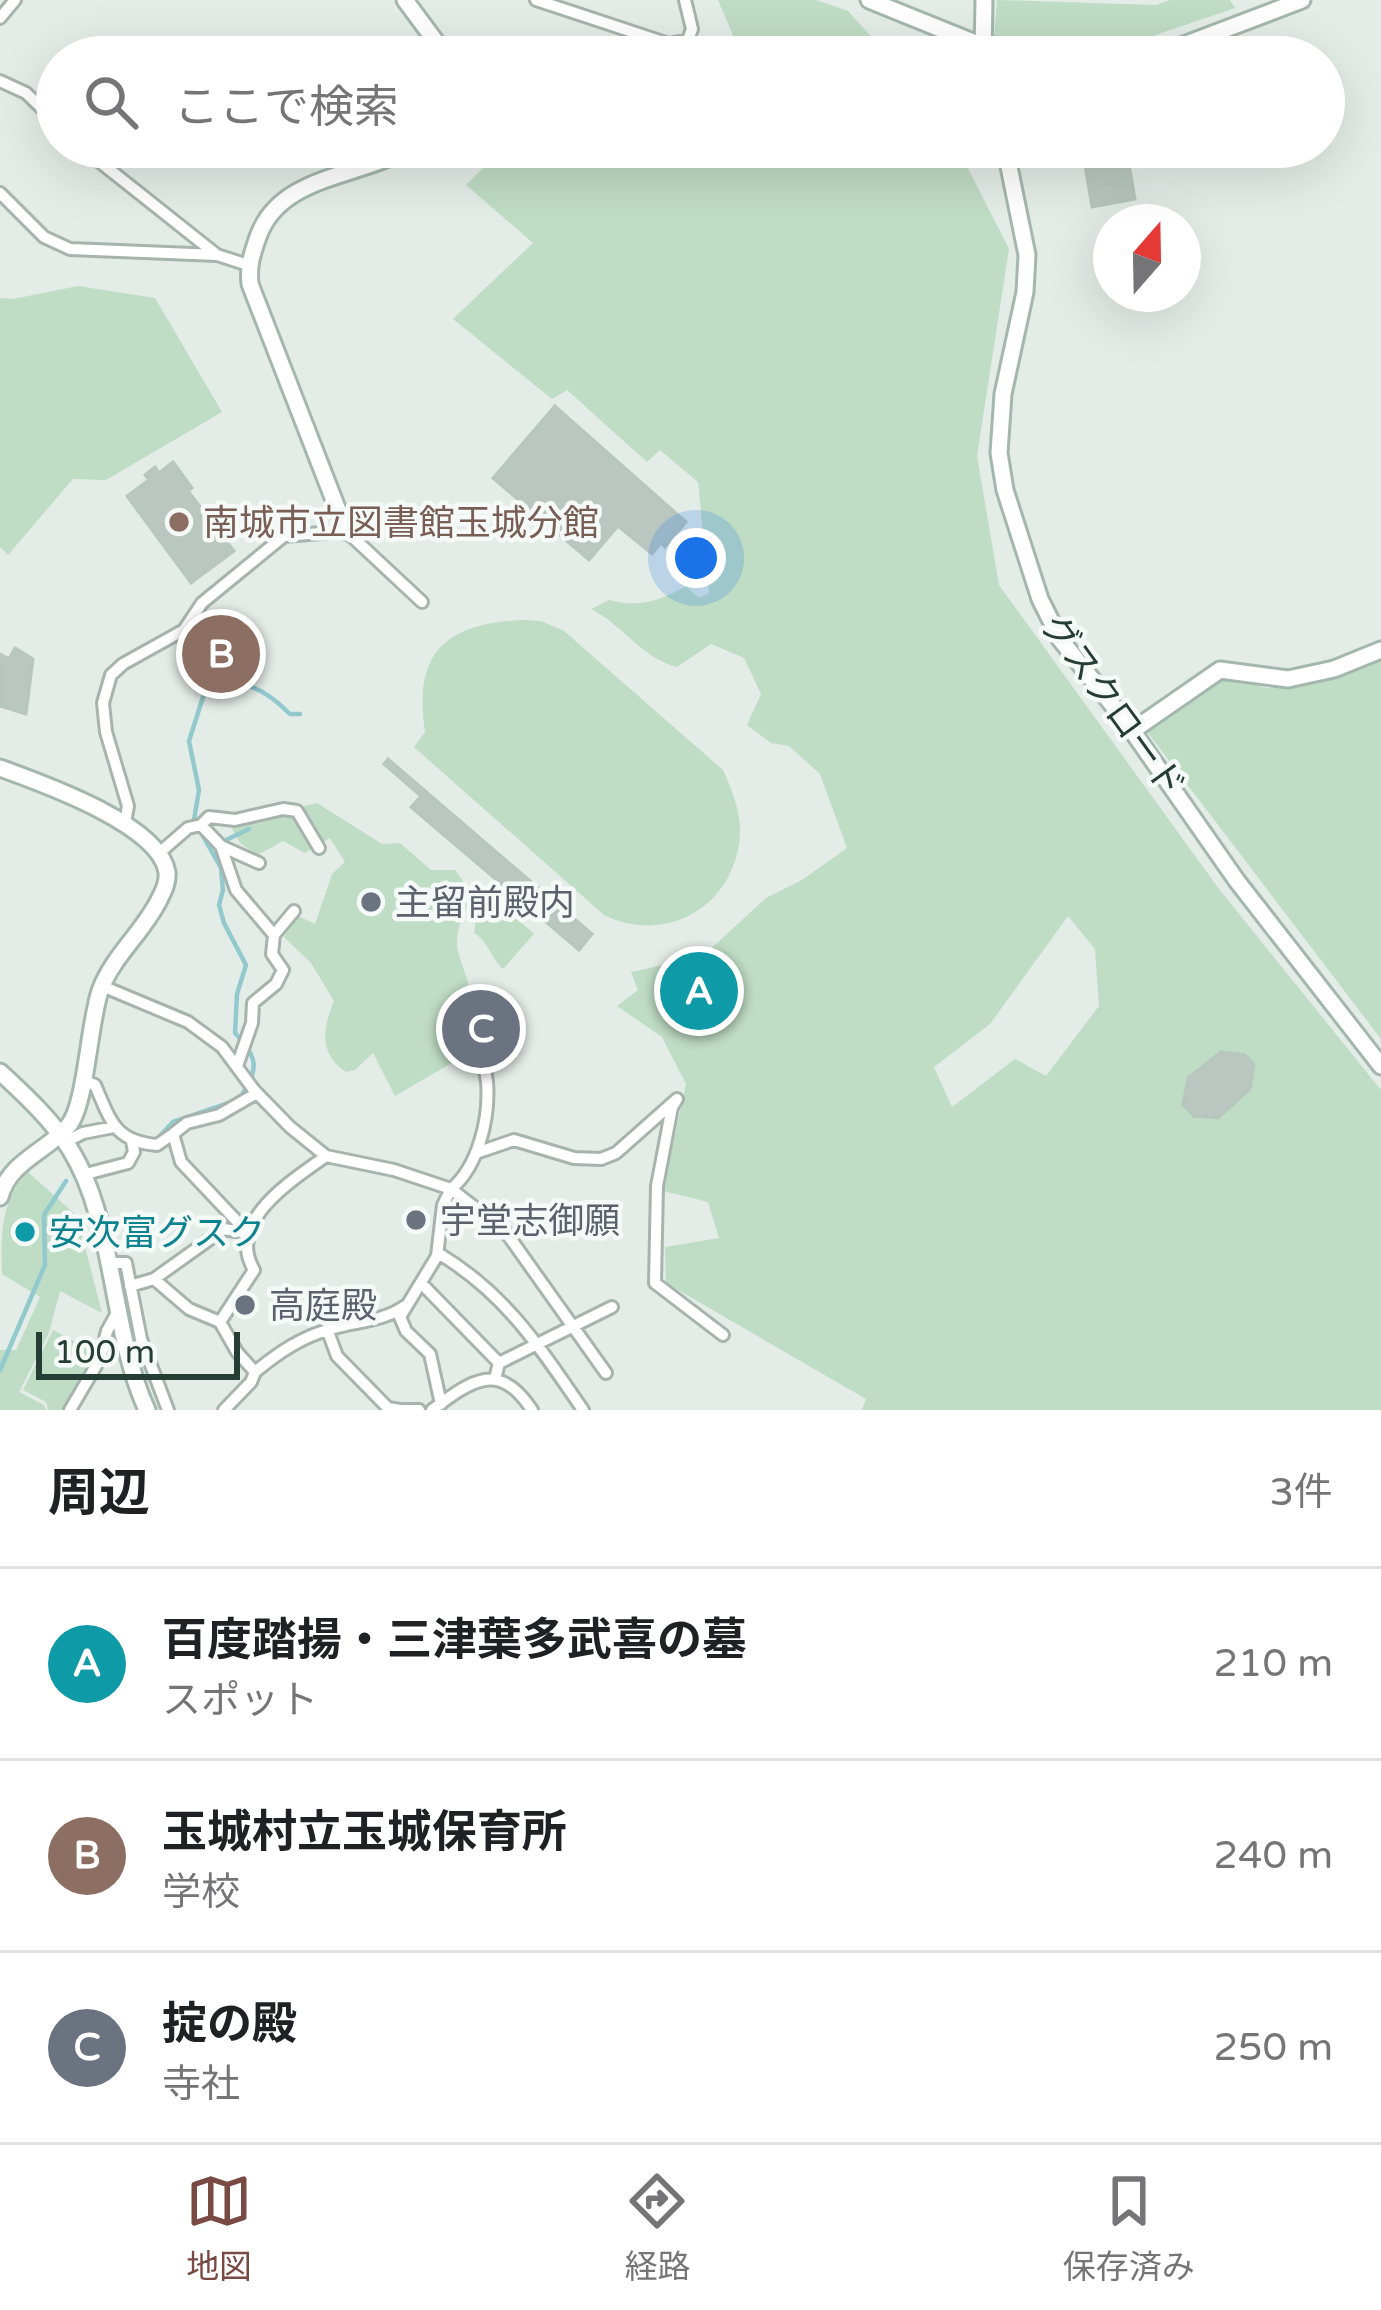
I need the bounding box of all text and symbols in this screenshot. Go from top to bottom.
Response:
search box [36,36,1345,168]
icon: search [78,69,144,135]
text: ここで検索 [174,81,399,135]
north arrow [1093,204,1201,312]
place label: 南城市立図書館玉城分館 [203,502,599,545]
marker: 南城市立図書館玉城分館 [166,509,192,535]
your location [666,528,726,588]
street label: グスクロード [1032,606,1194,806]
pin: B [182,609,260,699]
place label: 主留前殿内 [395,882,575,925]
marker: 主留前殿内 [358,889,384,915]
pin: A [660,946,738,1036]
pin: C [442,984,520,1074]
place label: 宇堂志御願 [440,1200,620,1243]
marker: 宇堂志御願 [403,1207,429,1233]
place label: 安次富グスク [49,1212,265,1255]
marker: 安次富グスク [12,1219,38,1245]
place label: 高庭殿 [269,1285,377,1328]
marker: 高庭殿 [232,1292,258,1318]
scale bar [36,1326,240,1379]
text: 100 m [54,1333,155,1372]
text: 周辺 [48,1463,150,1525]
text: 3件 [1270,1469,1333,1516]
text: 百度踏揚・三津葉多武喜の墓 [162,1614,747,1668]
text: A [72,1640,102,1687]
text: 210 m [1214,1640,1333,1687]
text: スポット [162,1677,318,1724]
text: 玉城村立玉城保育所 [162,1806,567,1860]
text: B [73,1832,101,1879]
text: 240 m [1214,1832,1333,1879]
text: 学校 [162,1869,240,1916]
text: 掟の殿 [162,1998,297,2052]
text: C [73,2024,101,2071]
text: 250 m [1214,2024,1333,2071]
text: 寺社 [162,2061,240,2108]
tab: 地図 [186,2168,252,2288]
tab: 経路 [624,2168,690,2288]
tab: 保存済み [1063,2168,1195,2288]

